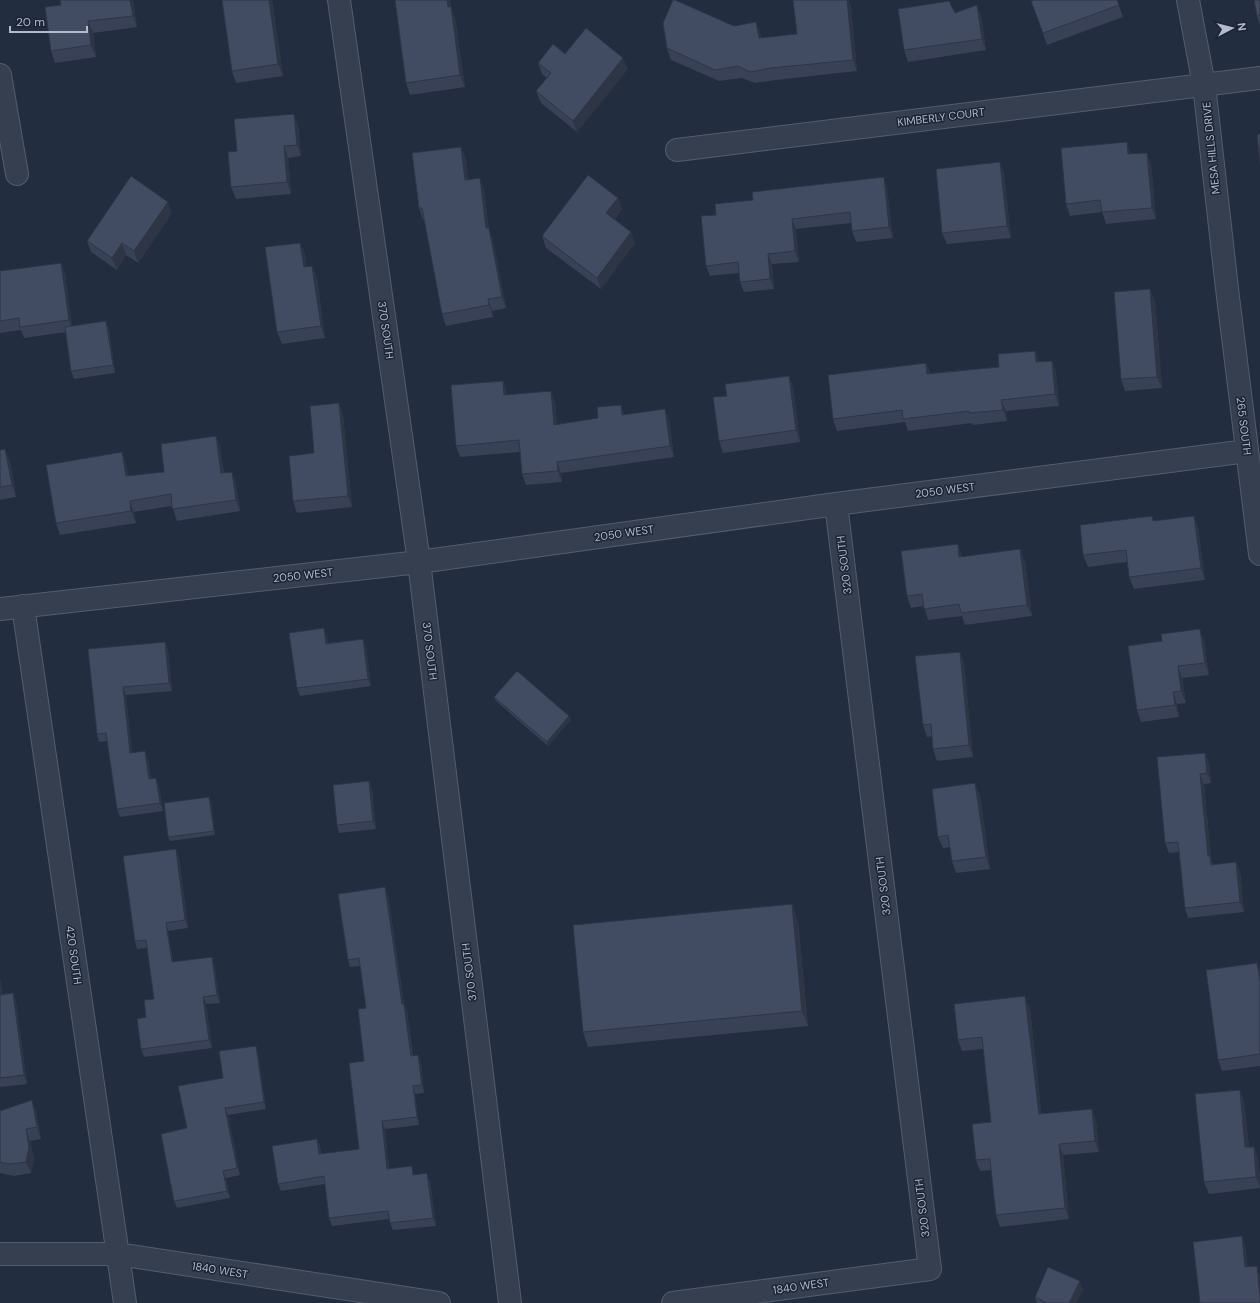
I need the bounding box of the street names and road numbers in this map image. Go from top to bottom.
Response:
street label: MESA HILLS DRIVE [1199,101,1223,195]
street label: KIMBERLY COURT [896,105,986,129]
street label: 370 SOUTH [375,300,397,360]
street label: 265 SOUTH [1233,396,1255,456]
street label: 2050 WEST [914,479,976,501]
street label: 2050 WEST [593,522,655,544]
street label: 320 SOUTH [833,535,855,595]
street label: 2050 WEST [272,565,334,585]
street label: 370 SOUTH [420,621,440,681]
street label: 320 SOUTH [872,856,894,916]
street label: 420 SOUTH [63,925,85,985]
street label: 370 SOUTH [459,942,479,1002]
street label: 320 SOUTH [911,1178,933,1238]
street label: 1840 WEST [191,1259,249,1281]
street label: 1840 WEST [772,1275,830,1297]

